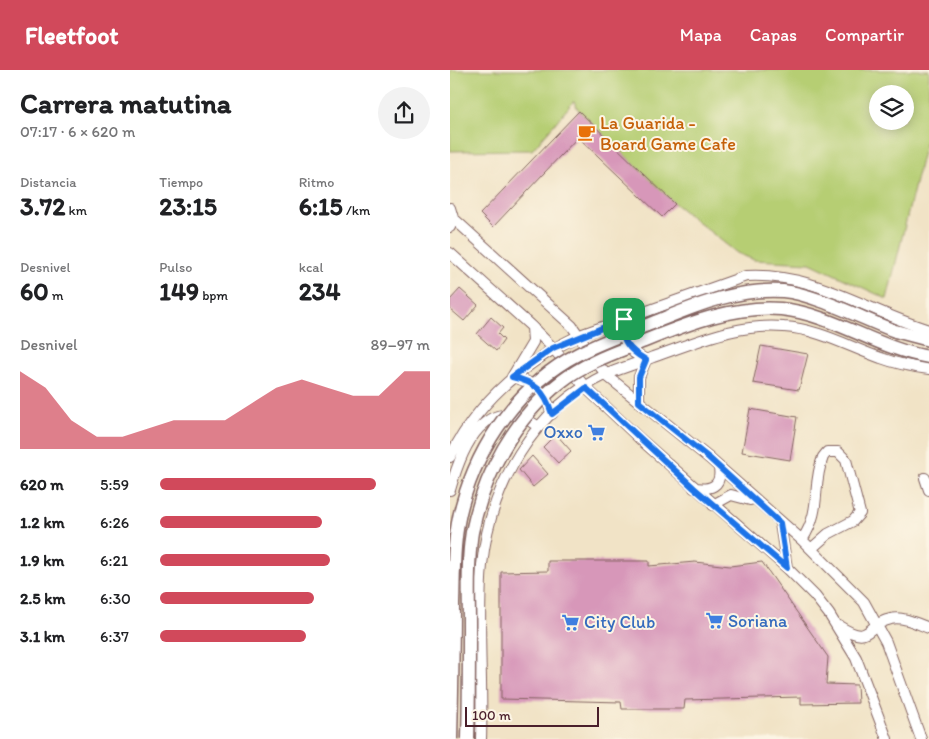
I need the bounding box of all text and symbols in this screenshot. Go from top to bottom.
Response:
text: Fleetfoot [25,21,118,50]
text: Mapa [680,24,722,46]
text: Capas [750,24,797,46]
text: Compartir [825,24,904,46]
map controls [869,85,914,130]
button: layers [869,85,914,130]
text: Carrera matutina [20,86,231,120]
button: share [378,87,430,139]
place label: La Guarida - Board Game Cafe [600,112,736,155]
text: 07:17 · 6 × 620 m [20,122,135,141]
cafe icon: La Guarida - Board Game Cafe [576,123,596,143]
text: Distancia [20,174,77,191]
text: Tiempo [159,174,203,191]
text: Ritmo [299,174,334,191]
text: 3.72 [20,191,65,221]
text: 23:15 [159,191,217,221]
text: 6:15 [299,191,343,221]
text: km [65,202,87,219]
text: /km [343,202,370,219]
text: Desnivel [20,259,70,276]
text: Pulso [159,259,192,276]
text: kcal [299,259,324,276]
text: 60 [20,276,49,306]
text: 149 [159,276,199,306]
text: 234 [299,276,340,306]
text: m [49,287,64,304]
text: bpm [199,287,228,304]
pin [603,298,645,340]
icon: arrive [610,305,638,333]
text: Desnivel [20,335,78,354]
text: 89–97 m [371,335,430,354]
place label: Oxxo [543,421,583,443]
supermarket icon: Oxxo [587,422,607,442]
text: 620 m [20,475,64,494]
text: 5:59 [100,475,129,494]
text: 1.2 km [20,513,65,532]
text: 6:26 [100,513,129,532]
text: 1.9 km [20,551,64,570]
text: 6:21 [100,551,128,570]
text: 2.5 km [20,589,66,608]
text: 6:30 [100,589,131,608]
place label: Soriana [728,610,788,632]
place label: City Club [584,611,655,633]
supermarket icon: Soriana [704,611,724,631]
supermarket icon: City Club [560,612,580,632]
text: 3.1 km [20,627,65,646]
text: 6:37 [100,627,129,646]
scale bar [465,704,599,727]
text: 100 m [472,707,511,724]

